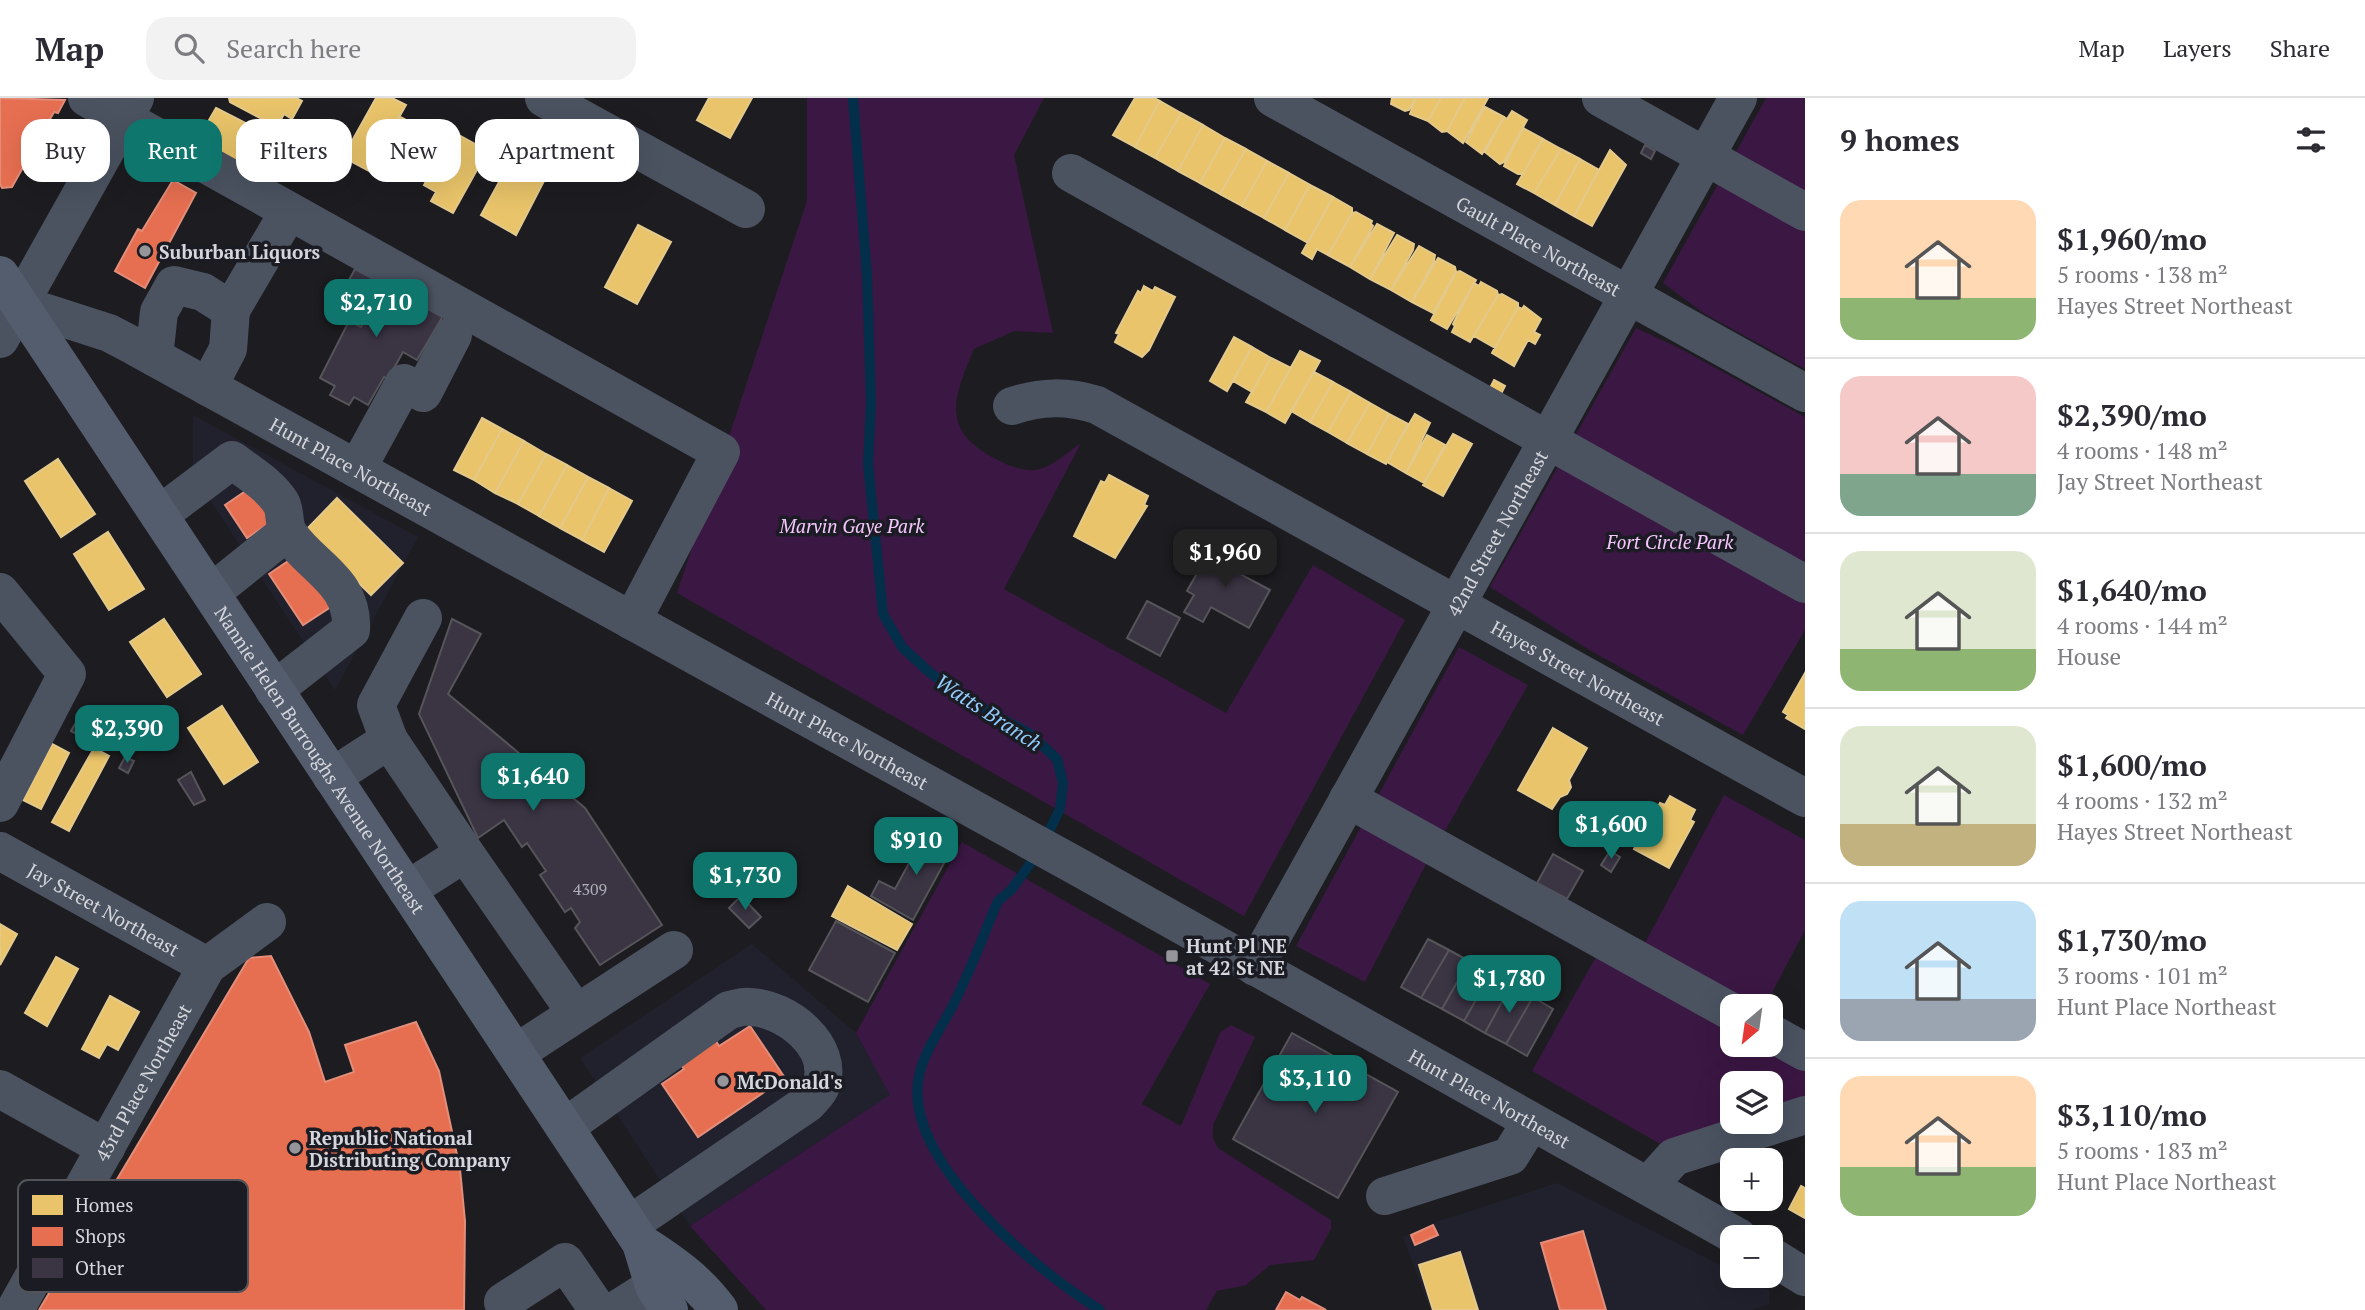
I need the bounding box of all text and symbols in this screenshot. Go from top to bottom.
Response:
search box [146,17,636,80]
text: Map [35,27,104,70]
icon: search [170,29,208,67]
text: Search here [226,31,361,65]
text: Map [2078,32,2125,64]
text: Layers [2163,32,2232,64]
text: Share [2270,32,2330,64]
chip: Buy [21,119,110,182]
chip: Rent [124,119,222,182]
chip: Filters [236,119,352,182]
chip: New [366,119,461,182]
chip: Apartment [475,119,639,182]
text: 9 homes [1840,120,1959,160]
icon: filters [2292,121,2330,159]
street label: Gault Place Northeast [1452,190,1626,301]
text: $1,960/mo [2057,219,2207,259]
icon: home [1896,228,1980,312]
place label: Suburban Liquors [159,239,321,264]
marker: Suburban Liquors [137,243,153,259]
text: 5 rooms · 138 m² [2057,259,2228,290]
pin: $2,710 [319,280,433,339]
text: $2,710 [340,286,412,317]
text: Hayes Street Northeast [2057,290,2293,321]
text: $2,390/mo [2057,395,2207,435]
icon: home [1896,404,1980,488]
street label: Hunt Place Northeast [266,411,437,521]
text: 4 rooms · 148 m² [2057,435,2228,466]
street label: 42nd Street Northeast [1440,445,1553,620]
text: Jay Street Northeast [2057,466,2263,497]
park label: Marvin Gaye Park [779,513,925,538]
park label: Fort Circle Park [1606,529,1734,554]
pin: $1,960 [1168,530,1282,589]
text: $1,960 [1189,536,1261,567]
text: $1,640/mo [2057,570,2207,610]
icon: home [1896,579,1980,663]
street label: Nannie Helen Burroughs Avenue Northeast [210,601,432,918]
text: 4 rooms · 144 m² [2057,610,2228,641]
street label: Hayes Street Northeast [1487,614,1670,730]
text: House [2057,641,2121,672]
water label: Watts Branch [930,667,1048,757]
street label: Hunt Place Northeast [762,685,933,795]
pin: $2,390 [70,706,184,765]
text: $2,390 [91,712,163,743]
text: $1,600/mo [2057,745,2207,785]
pin: $1,640 [476,754,590,813]
icon: home [1896,754,1980,838]
text: $1,640 [497,760,569,791]
text: 4 rooms · 132 m² [2057,785,2228,816]
pin: $1,600 [1554,802,1668,861]
text: $1,600 [1575,808,1647,839]
text: Hayes Street Northeast [2057,816,2293,847]
pin: $910 [875,818,957,877]
text: $910 [890,824,942,855]
pin: $1,730 [688,852,802,912]
street label: Jay Street Northeast [24,857,184,961]
text: $1,730 [709,859,781,890]
house number: 4309 [573,878,607,900]
text: $1,730/mo [2057,920,2207,960]
icon: home [1896,929,1980,1013]
place label: Hunt Pl NE at 42 St NE [1186,933,1287,980]
marker: Hunt Pl NE at 42 St NE [1164,948,1180,964]
pin: $1,780 [1452,956,1566,1015]
text: 3 rooms · 101 m² [2057,960,2228,991]
text: $1,780 [1473,962,1545,993]
text: Hunt Place Northeast [2057,991,2277,1022]
north arrow [1720,994,1783,1057]
map controls [1720,994,1783,1288]
street label: 43rd Place Northeast [88,999,196,1165]
street label: Hunt Place Northeast [1404,1042,1575,1153]
pin: $3,110 [1258,1056,1372,1115]
text: $3,110 [1279,1062,1351,1093]
place label: McDonald's [737,1069,843,1094]
button: layers [1720,1071,1783,1134]
marker: McDonald's [715,1073,731,1089]
text: $3,110/mo [2057,1095,2207,1135]
icon: home [1896,1104,1980,1188]
place label: Republic National Distributing Company [309,1125,511,1172]
text: 5 rooms · 183 m² [2057,1135,2228,1166]
marker: Republic National Distributing Company [287,1140,303,1156]
button: + [1720,1148,1783,1211]
text: Hunt Place Northeast [2057,1166,2277,1197]
legend [18,1180,248,1292]
text: Homes [75,1192,134,1217]
text: Shops [75,1223,126,1248]
button: − [1720,1225,1783,1288]
text: Other [75,1255,125,1280]

